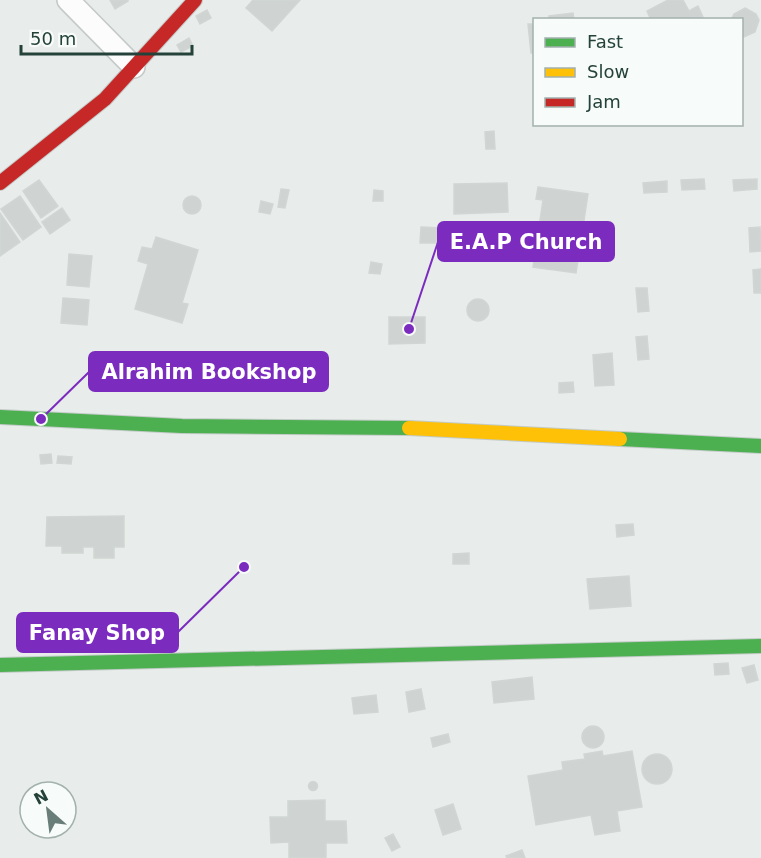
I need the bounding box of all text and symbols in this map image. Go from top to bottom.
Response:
scale bar [21,18,192,56]
legend [533,18,743,126]
text: 50 m [30,28,76,49]
text: Fast [587,31,623,52]
text: Slow [587,61,629,82]
text: Jam [586,91,621,112]
callout: E.A.P Church [438,222,614,261]
text: E.A.P Church [450,230,602,254]
callout: Alrahim Bookshop [89,352,328,391]
text: Alrahim Bookshop [101,360,317,384]
callout: Fanay Shop [17,613,178,652]
text: Fanay Shop [29,621,165,645]
north arrow [18,780,78,840]
text: N [31,786,52,809]

